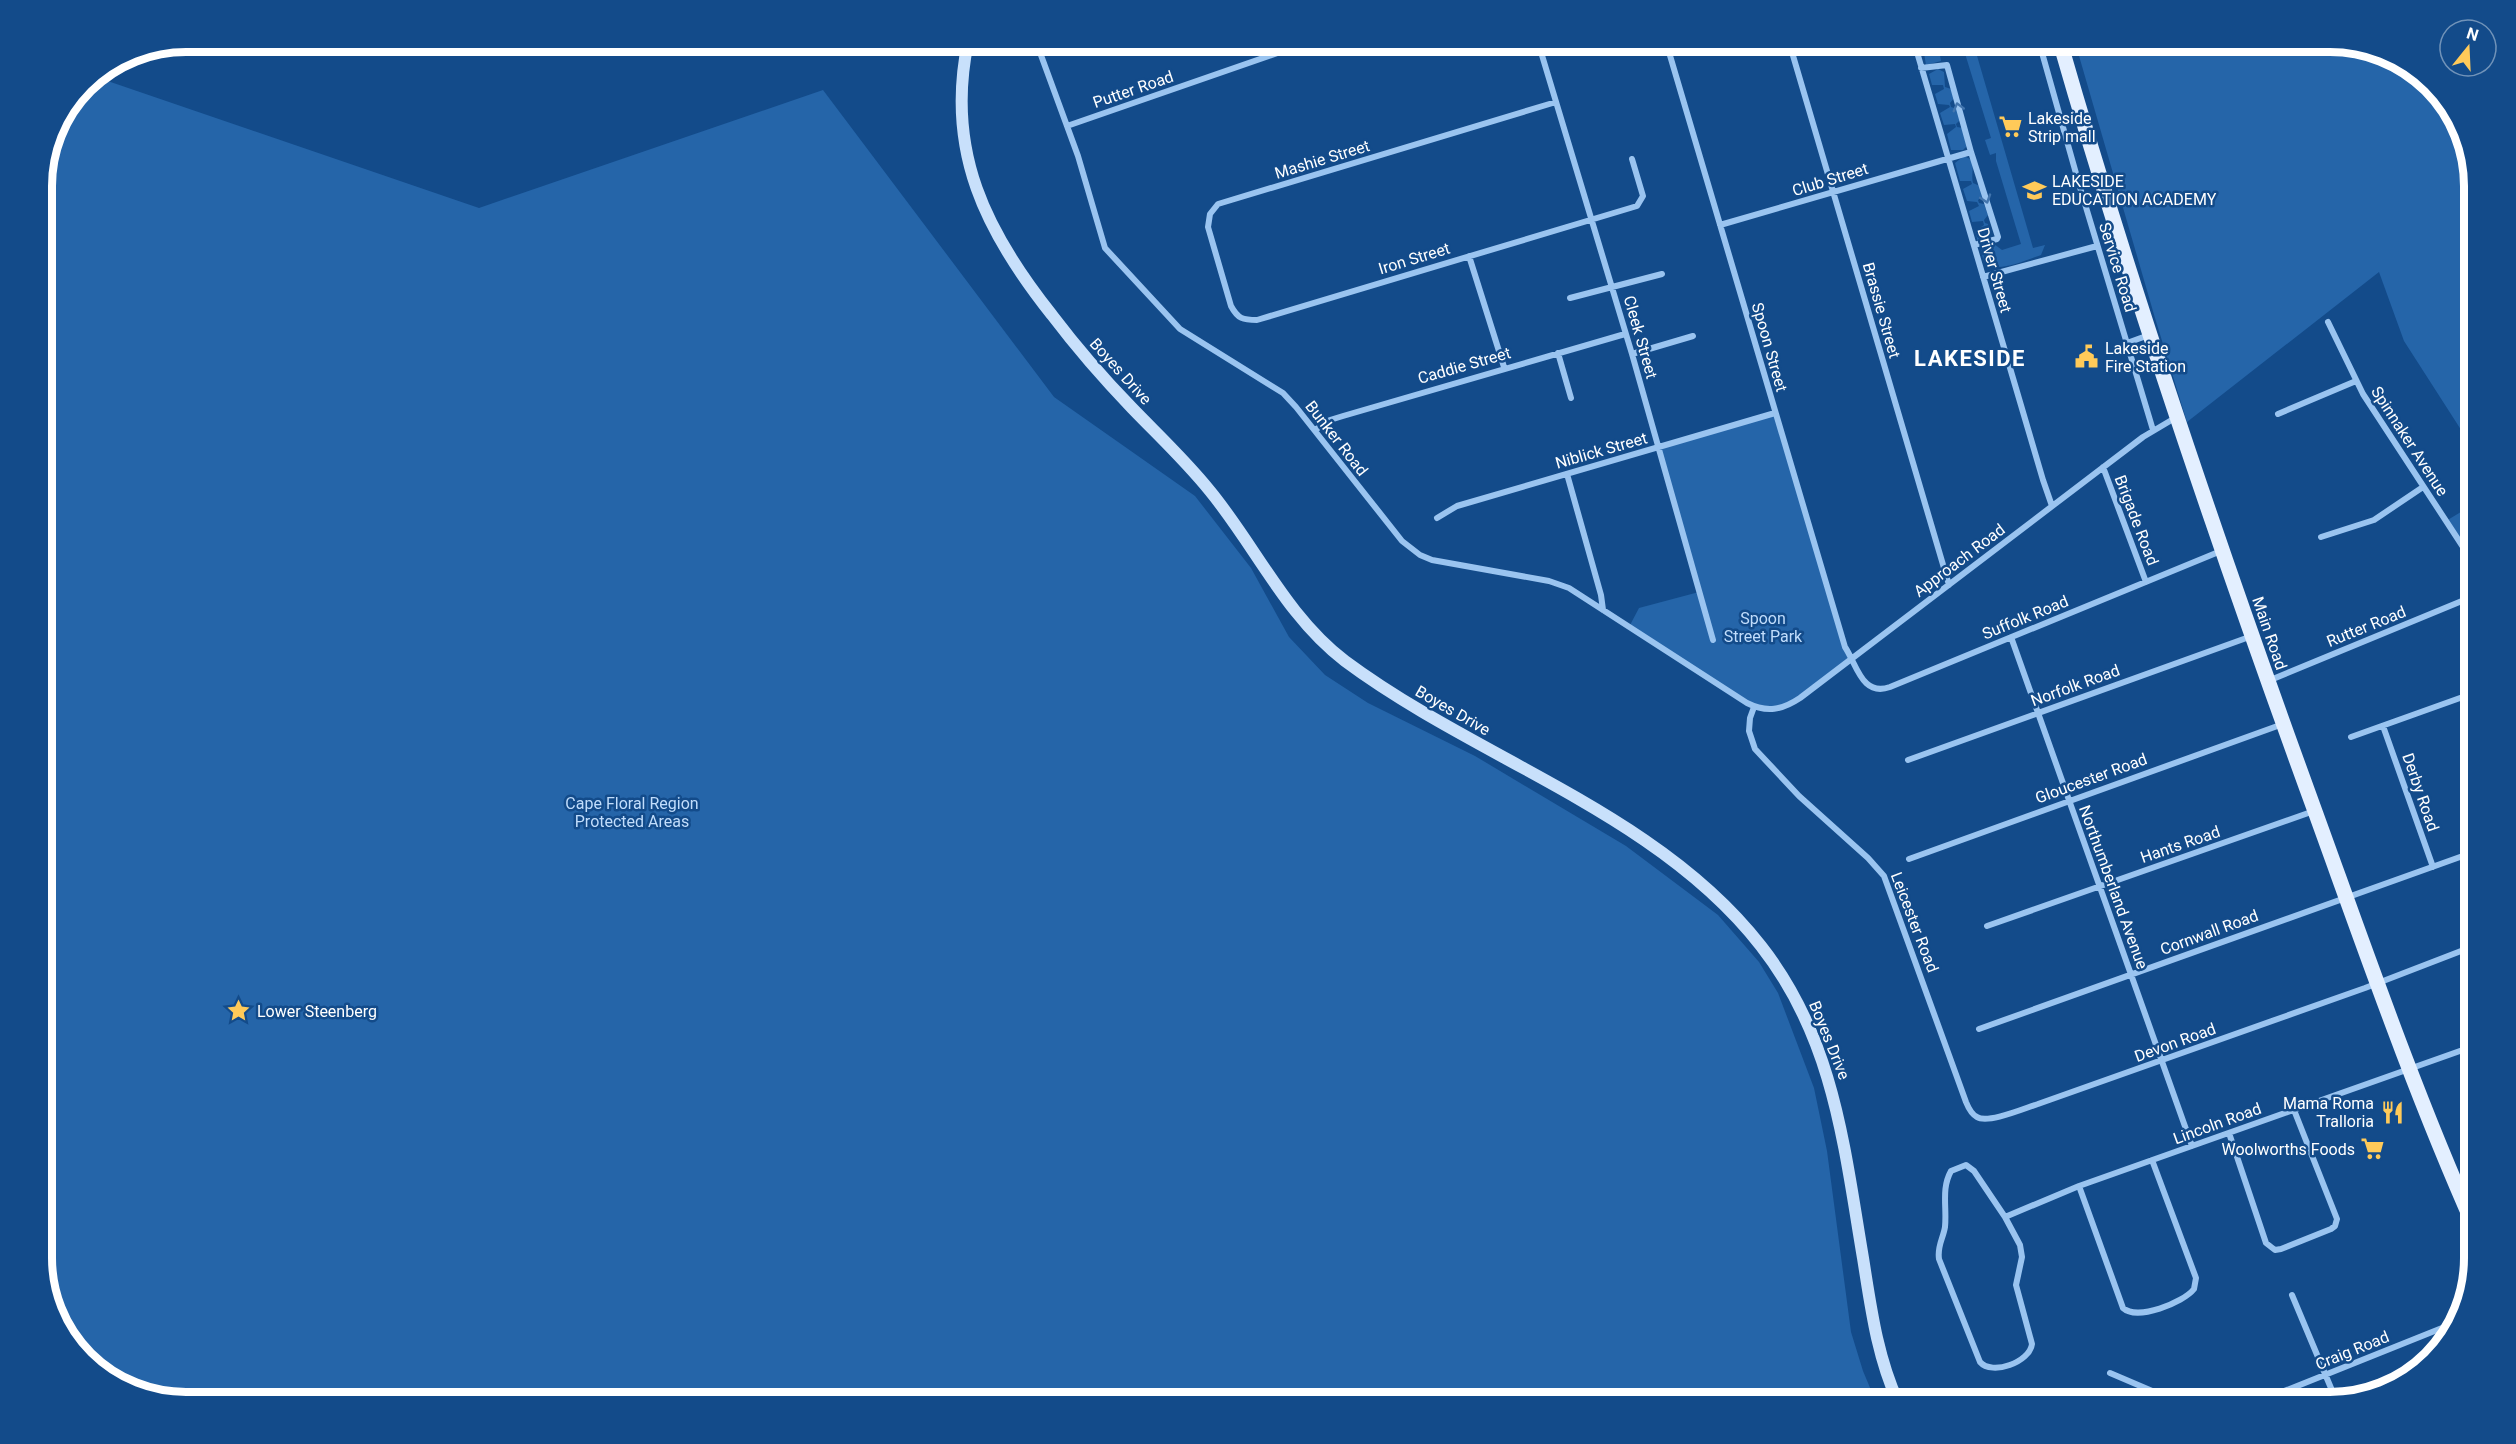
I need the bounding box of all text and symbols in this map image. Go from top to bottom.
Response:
north arrow [2438,18,2498,78]
text: N [2464,23,2481,45]
street label: Putter Road [1090,67,1176,112]
one-way arrow [1953,102,1966,112]
place label: Lakeside Strip mall [2028,109,2096,146]
supermarket icon: Lakeside Strip mall [1997,114,2023,140]
street label: Mashie Street [1272,136,1372,183]
street label: Club Street [1790,159,1870,200]
place label: LAKESIDE EDUCATION ACADEMY [2052,172,2217,209]
school or university icon: LAKESIDE EDUCATION ACADEMY [2021,177,2047,203]
one-way arrow [1979,193,1991,204]
street label: Service Road [2095,220,2140,314]
street label: Driver Street [1973,225,2016,315]
street label: Iron Street [1376,239,1452,278]
street label: Brassie Street [1859,260,1904,360]
street label: Cleek Street [1620,293,1661,381]
street label: Spoon Street [1748,300,1791,394]
street label: Boyes Drive [1086,334,1155,409]
place label: Lakeside Fire Station [2105,339,2186,376]
street label: Caddie Street [1416,343,1513,388]
public building icon: Lakeside Fire Station [2074,344,2100,370]
district label: LAKESIDE [1914,346,2026,371]
street label: Spinnaker Avenue [2367,383,2452,500]
street label: Bunker Road [1301,397,1372,480]
street label: Niblick Street [1553,428,1649,473]
street label: Brigade Road [2111,472,2162,568]
street label: Approach Road [1910,520,2009,601]
street label: Suffolk Road [1979,592,2071,643]
street label: Main Road [2248,594,2291,672]
street label: Rutter Road [2324,602,2409,651]
park label: Spoon Street Park [1724,609,1803,646]
street label: Norfolk Road [2028,661,2122,710]
street label: Boyes Drive [1412,681,1493,739]
street label: Gloucester Road [2033,749,2150,808]
street label: Derby Road [2398,751,2443,834]
park label: Cape Floral Region Protected Areas [565,794,699,831]
street label: Northumberland Avenue [2075,803,2152,972]
street label: Hants Road [2138,822,2223,867]
street label: Leicester Road [1887,869,1942,975]
street label: Cornwall Road [2158,906,2261,959]
place icon: Lower Steenberg [226,998,252,1024]
street label: Boyes Drive [1805,998,1854,1082]
place label: Lower Steenberg [257,1002,377,1021]
street label: Devon Road [2132,1019,2218,1066]
place label: Mama Roma Tralloria [2283,1094,2374,1131]
street label: Lincoln Road [2171,1099,2264,1148]
restaurant icon: Mama Roma Tralloria [2379,1099,2405,1125]
supermarket icon: Woolworths Foods [2360,1136,2386,1162]
place label: Woolworths Foods [2221,1140,2355,1159]
street label: Craig Road [2313,1327,2392,1374]

